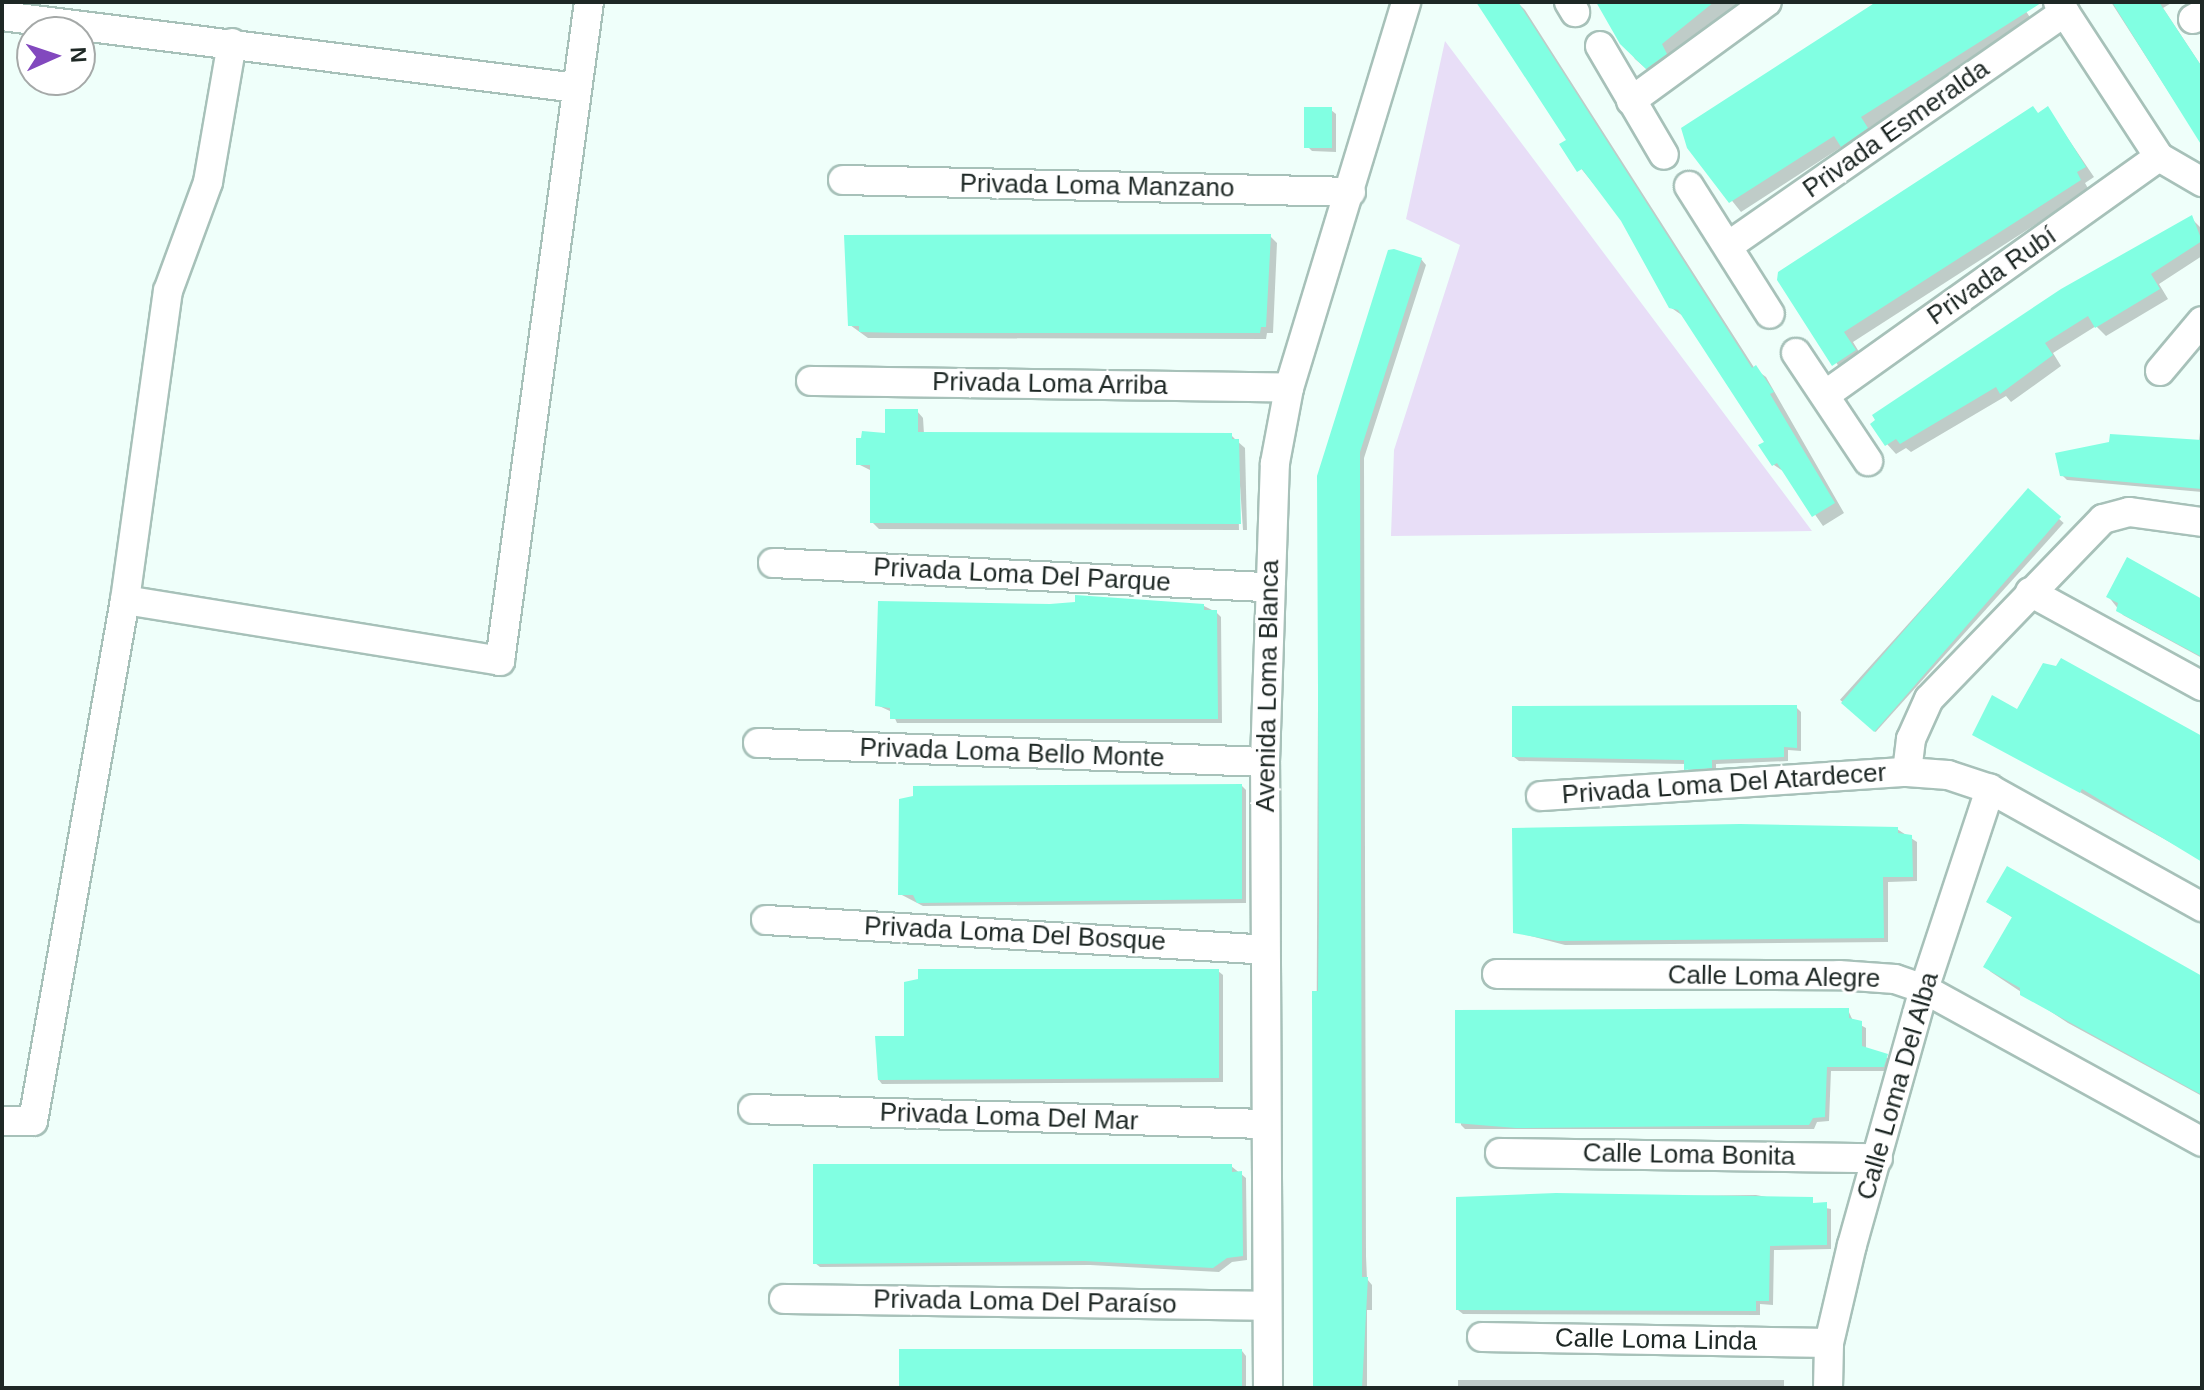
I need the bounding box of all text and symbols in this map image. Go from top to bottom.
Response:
north arrow [16,16,96,96]
text: N [66,46,91,63]
street label: Privada Esmeralda [1797,53,1995,205]
street label: Privada Loma Manzano [959,168,1235,204]
street label: Privada Rubí [1921,220,2063,332]
street label: Privada Loma Arriba [931,366,1169,402]
street label: Privada Loma Del Parque [873,552,1171,598]
street label: Avenida Loma Blanca [1250,560,1286,812]
street label: Privada Loma Bello Monte [859,732,1165,774]
street label: Privada Loma Del Atardecer [1560,757,1888,811]
street label: Privada Loma Del Bosque [863,911,1167,957]
street label: Calle Loma Alegre [1667,960,1881,994]
street label: Calle Loma Del Alba [1850,968,1946,1204]
street label: Privada Loma Del Mar [879,1097,1139,1137]
street label: Calle Loma Bonita [1583,1138,1795,1172]
street label: Privada Loma Del Paraíso [873,1284,1177,1320]
street label: Calle Loma Linda [1555,1323,1757,1357]

